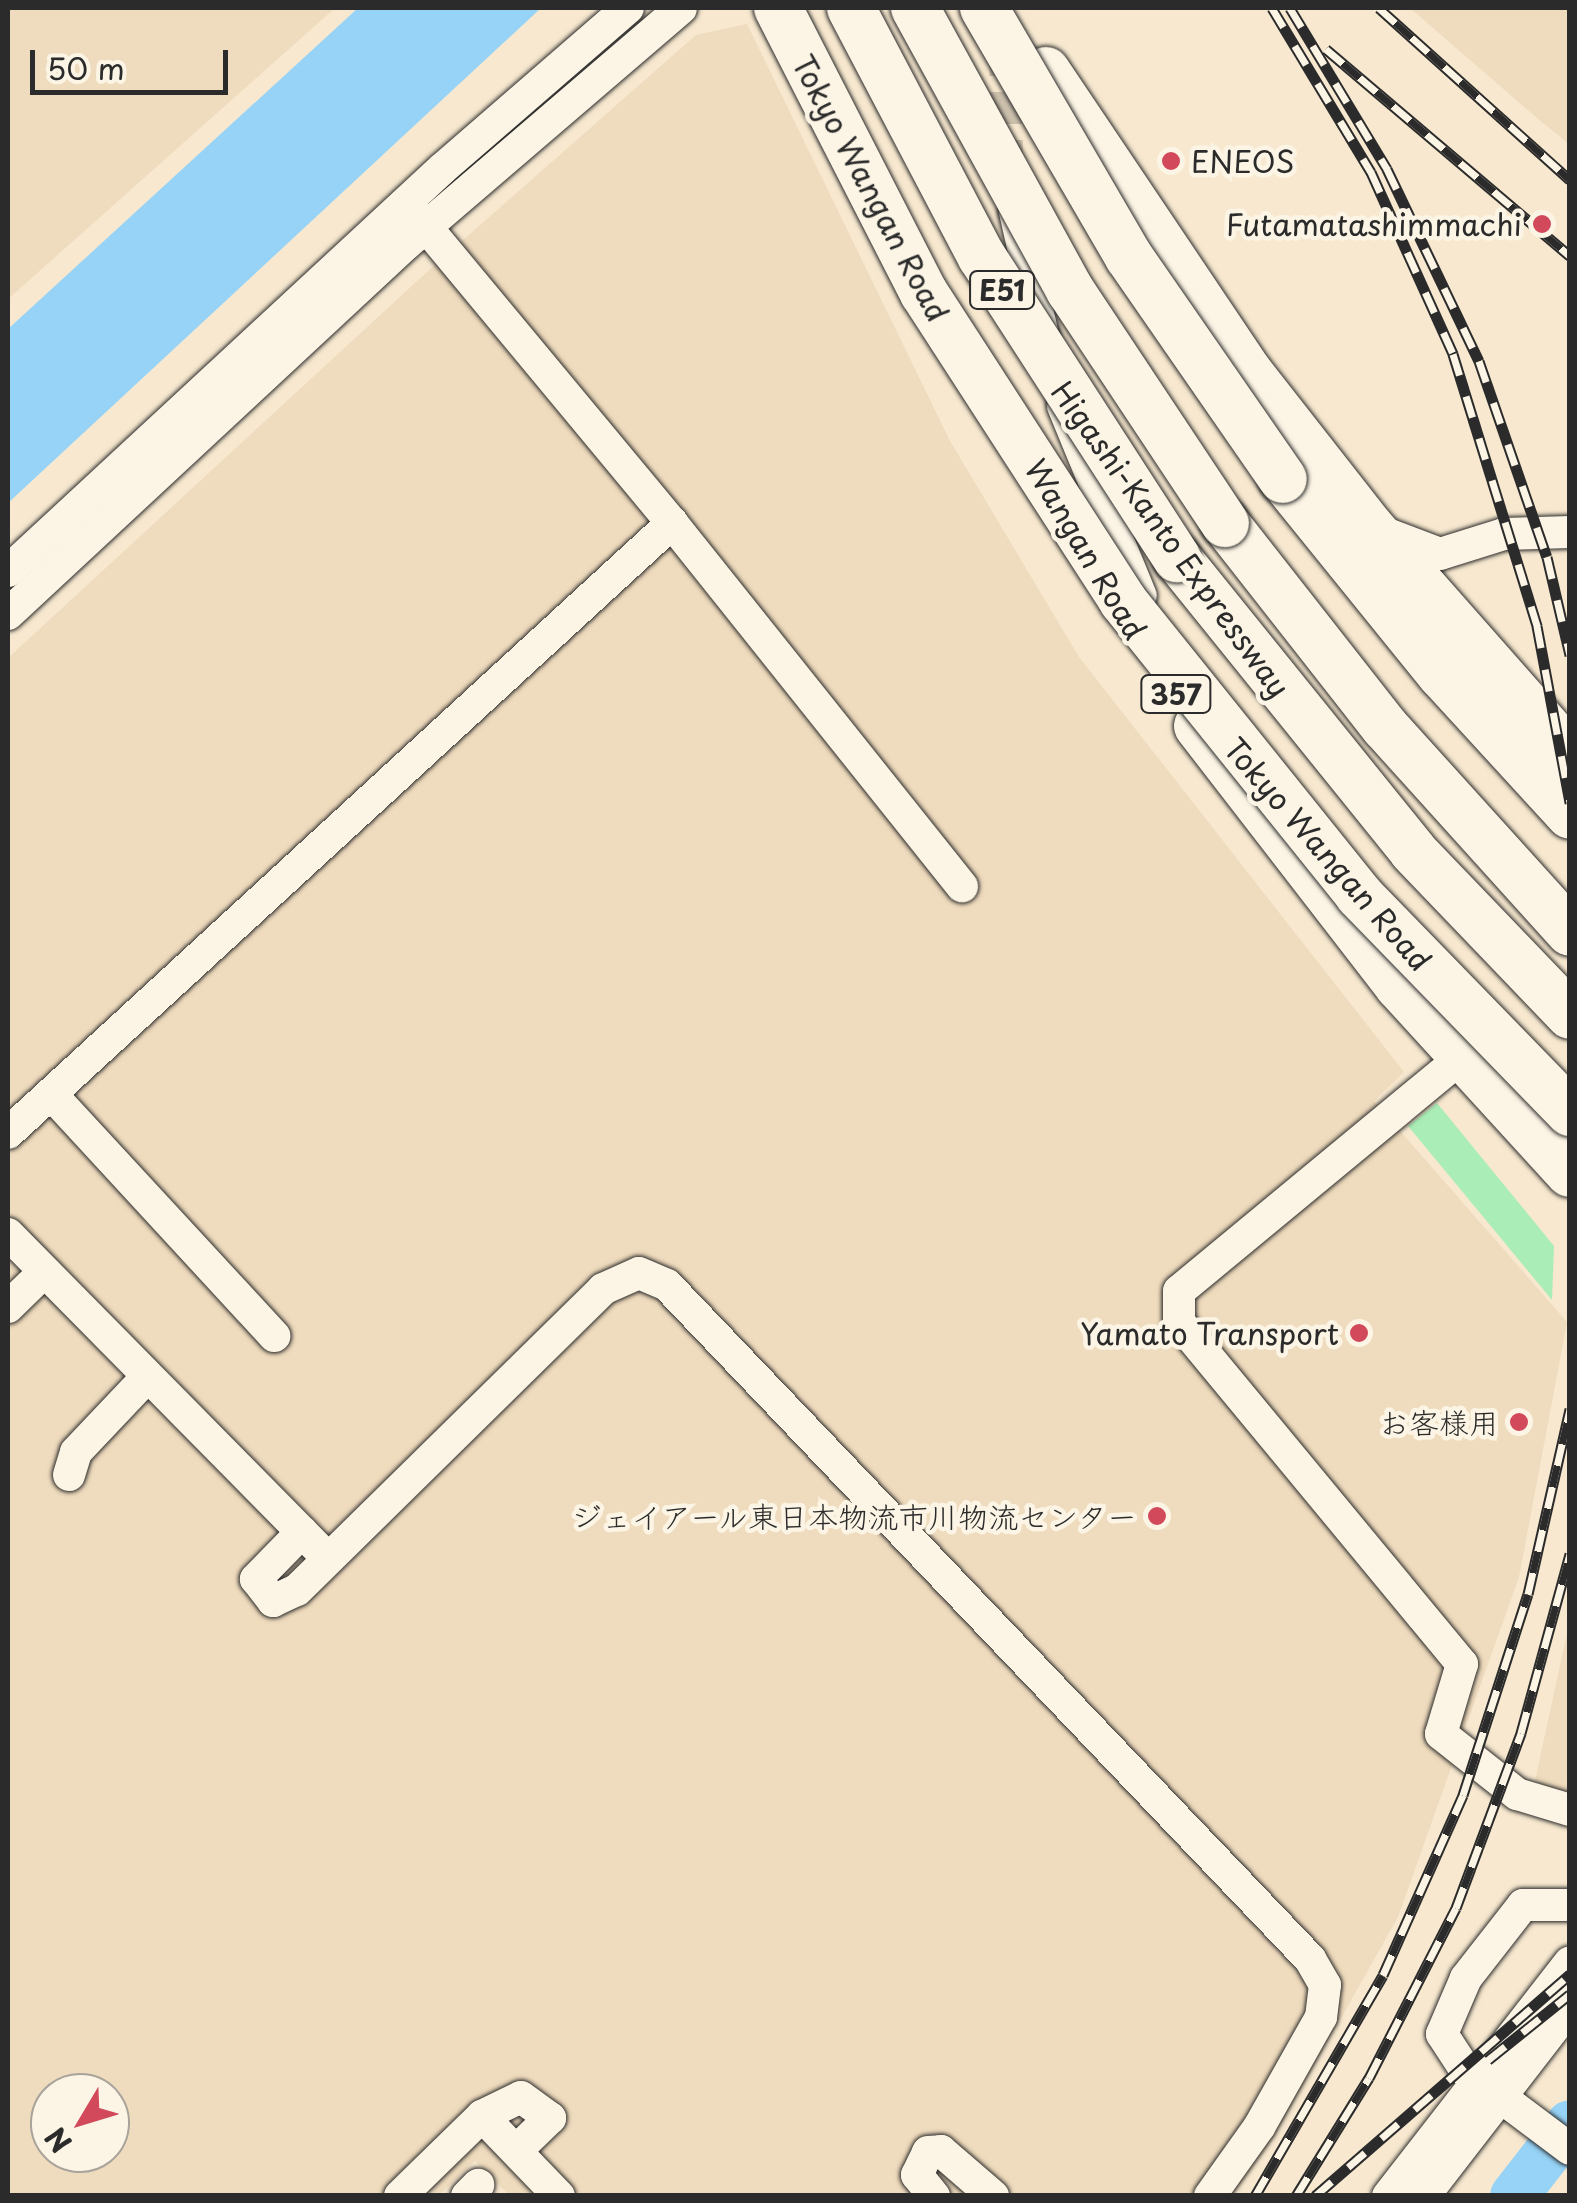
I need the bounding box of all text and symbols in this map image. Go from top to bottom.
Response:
scale bar [35,30,232,92]
text: 50 m [47,45,125,90]
street label: Tokyo Wangan Road [785,48,957,328]
place label: ENEOS [1191,143,1294,179]
marker: ENEOS [1160,150,1182,172]
place label: Futamatashimmachi [1226,206,1522,242]
marker: Futamatashimmachi [1531,213,1553,235]
road number: E51 [967,267,1037,313]
street label: Higashi-Kanto Expressway [1044,373,1298,705]
street label: Wangan Road [1018,452,1154,646]
road number: 357 [1138,671,1214,717]
street label: Tokyo Wangan Road [1216,729,1440,979]
place label: Yamato Transport [1079,1315,1339,1351]
marker: Yamato Transport [1348,1322,1370,1344]
place label: お客様用 [1379,1404,1499,1440]
marker: お客様用 [1508,1411,1530,1433]
place label: ジェイアール東日本物流市川物流センター [568,1498,1137,1534]
marker: ジェイアール東日本物流市川物流センター [1146,1505,1168,1527]
north arrow [30,2073,130,2173]
text: N [34,2119,81,2163]

